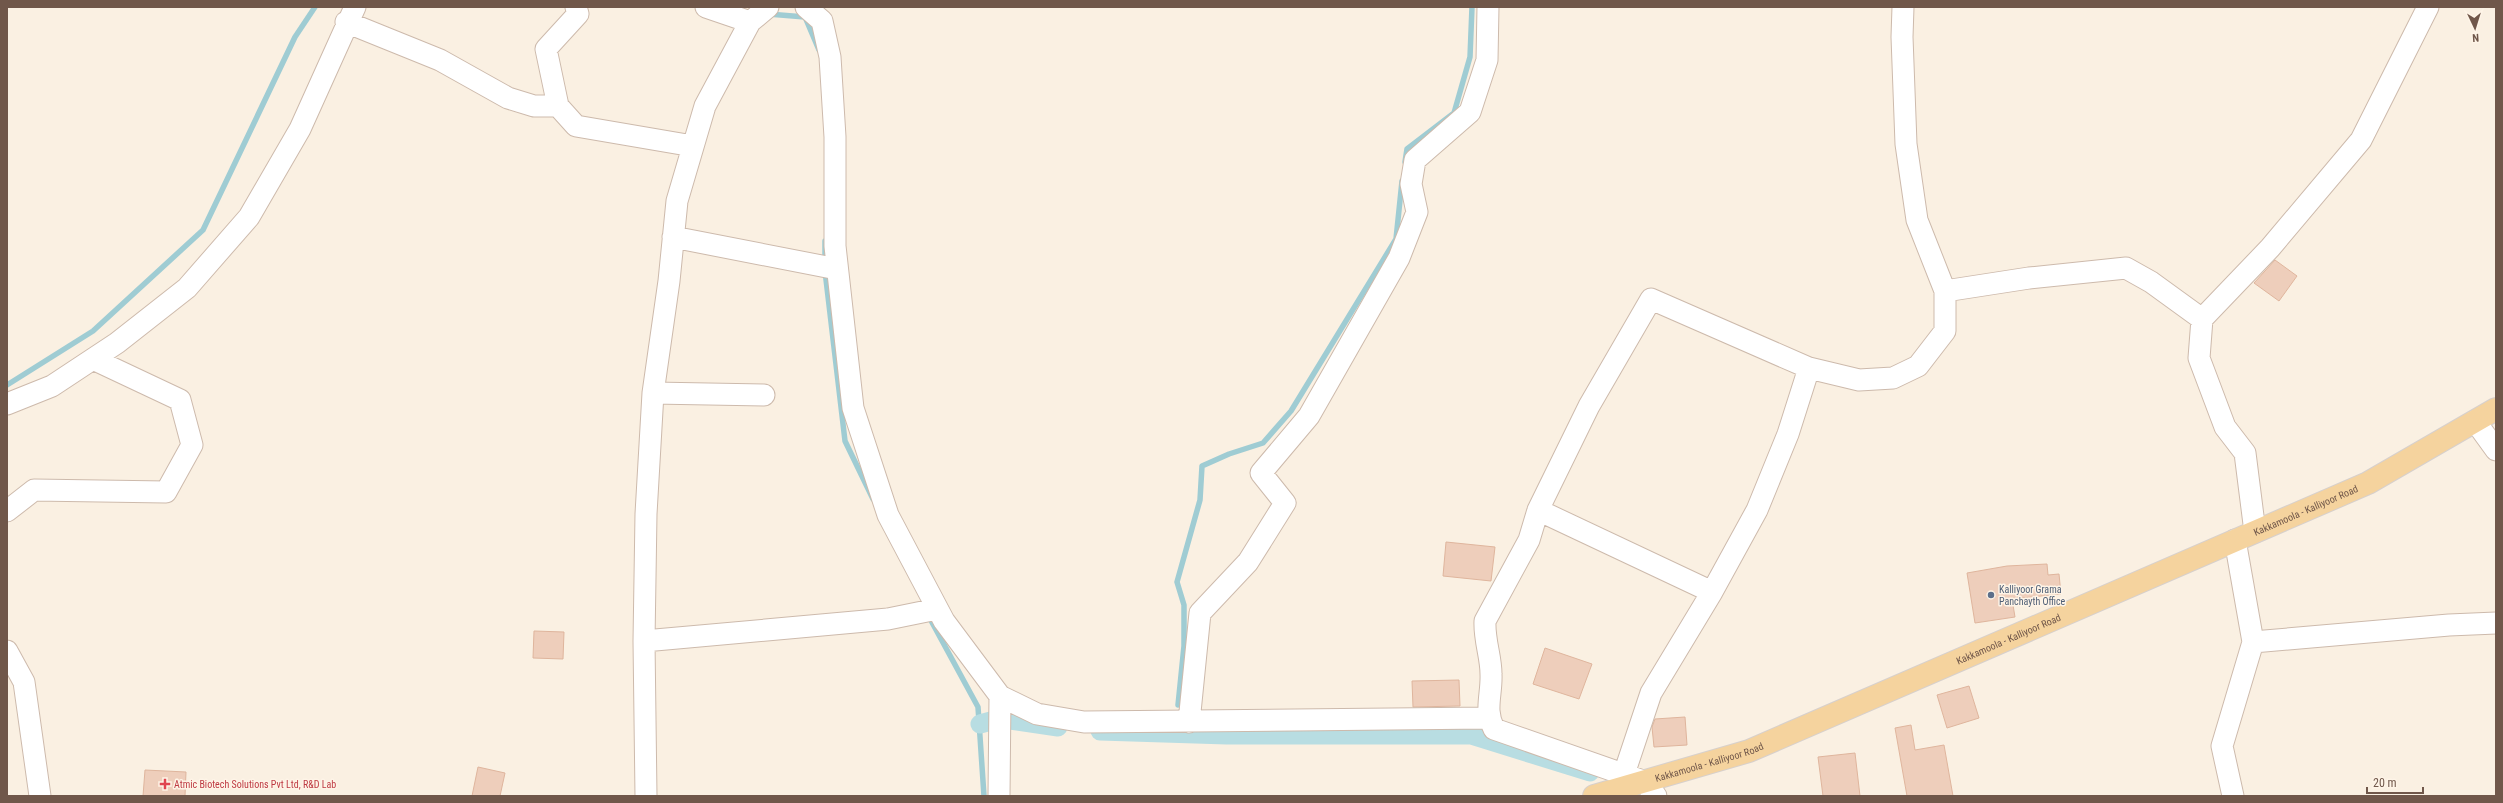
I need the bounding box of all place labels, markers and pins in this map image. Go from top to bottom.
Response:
place label: Kalliyoor Grama Panchayth Office [1999,584,2066,607]
marker: Kalliyoor Grama Panchayth Office [1986,590,1996,600]
marker: Atmic Biotech Solutions Pvt Ltd, R&D Lab [159,778,171,790]
place label: Atmic Biotech Solutions Pvt Ltd, R&D Lab [174,779,336,790]

